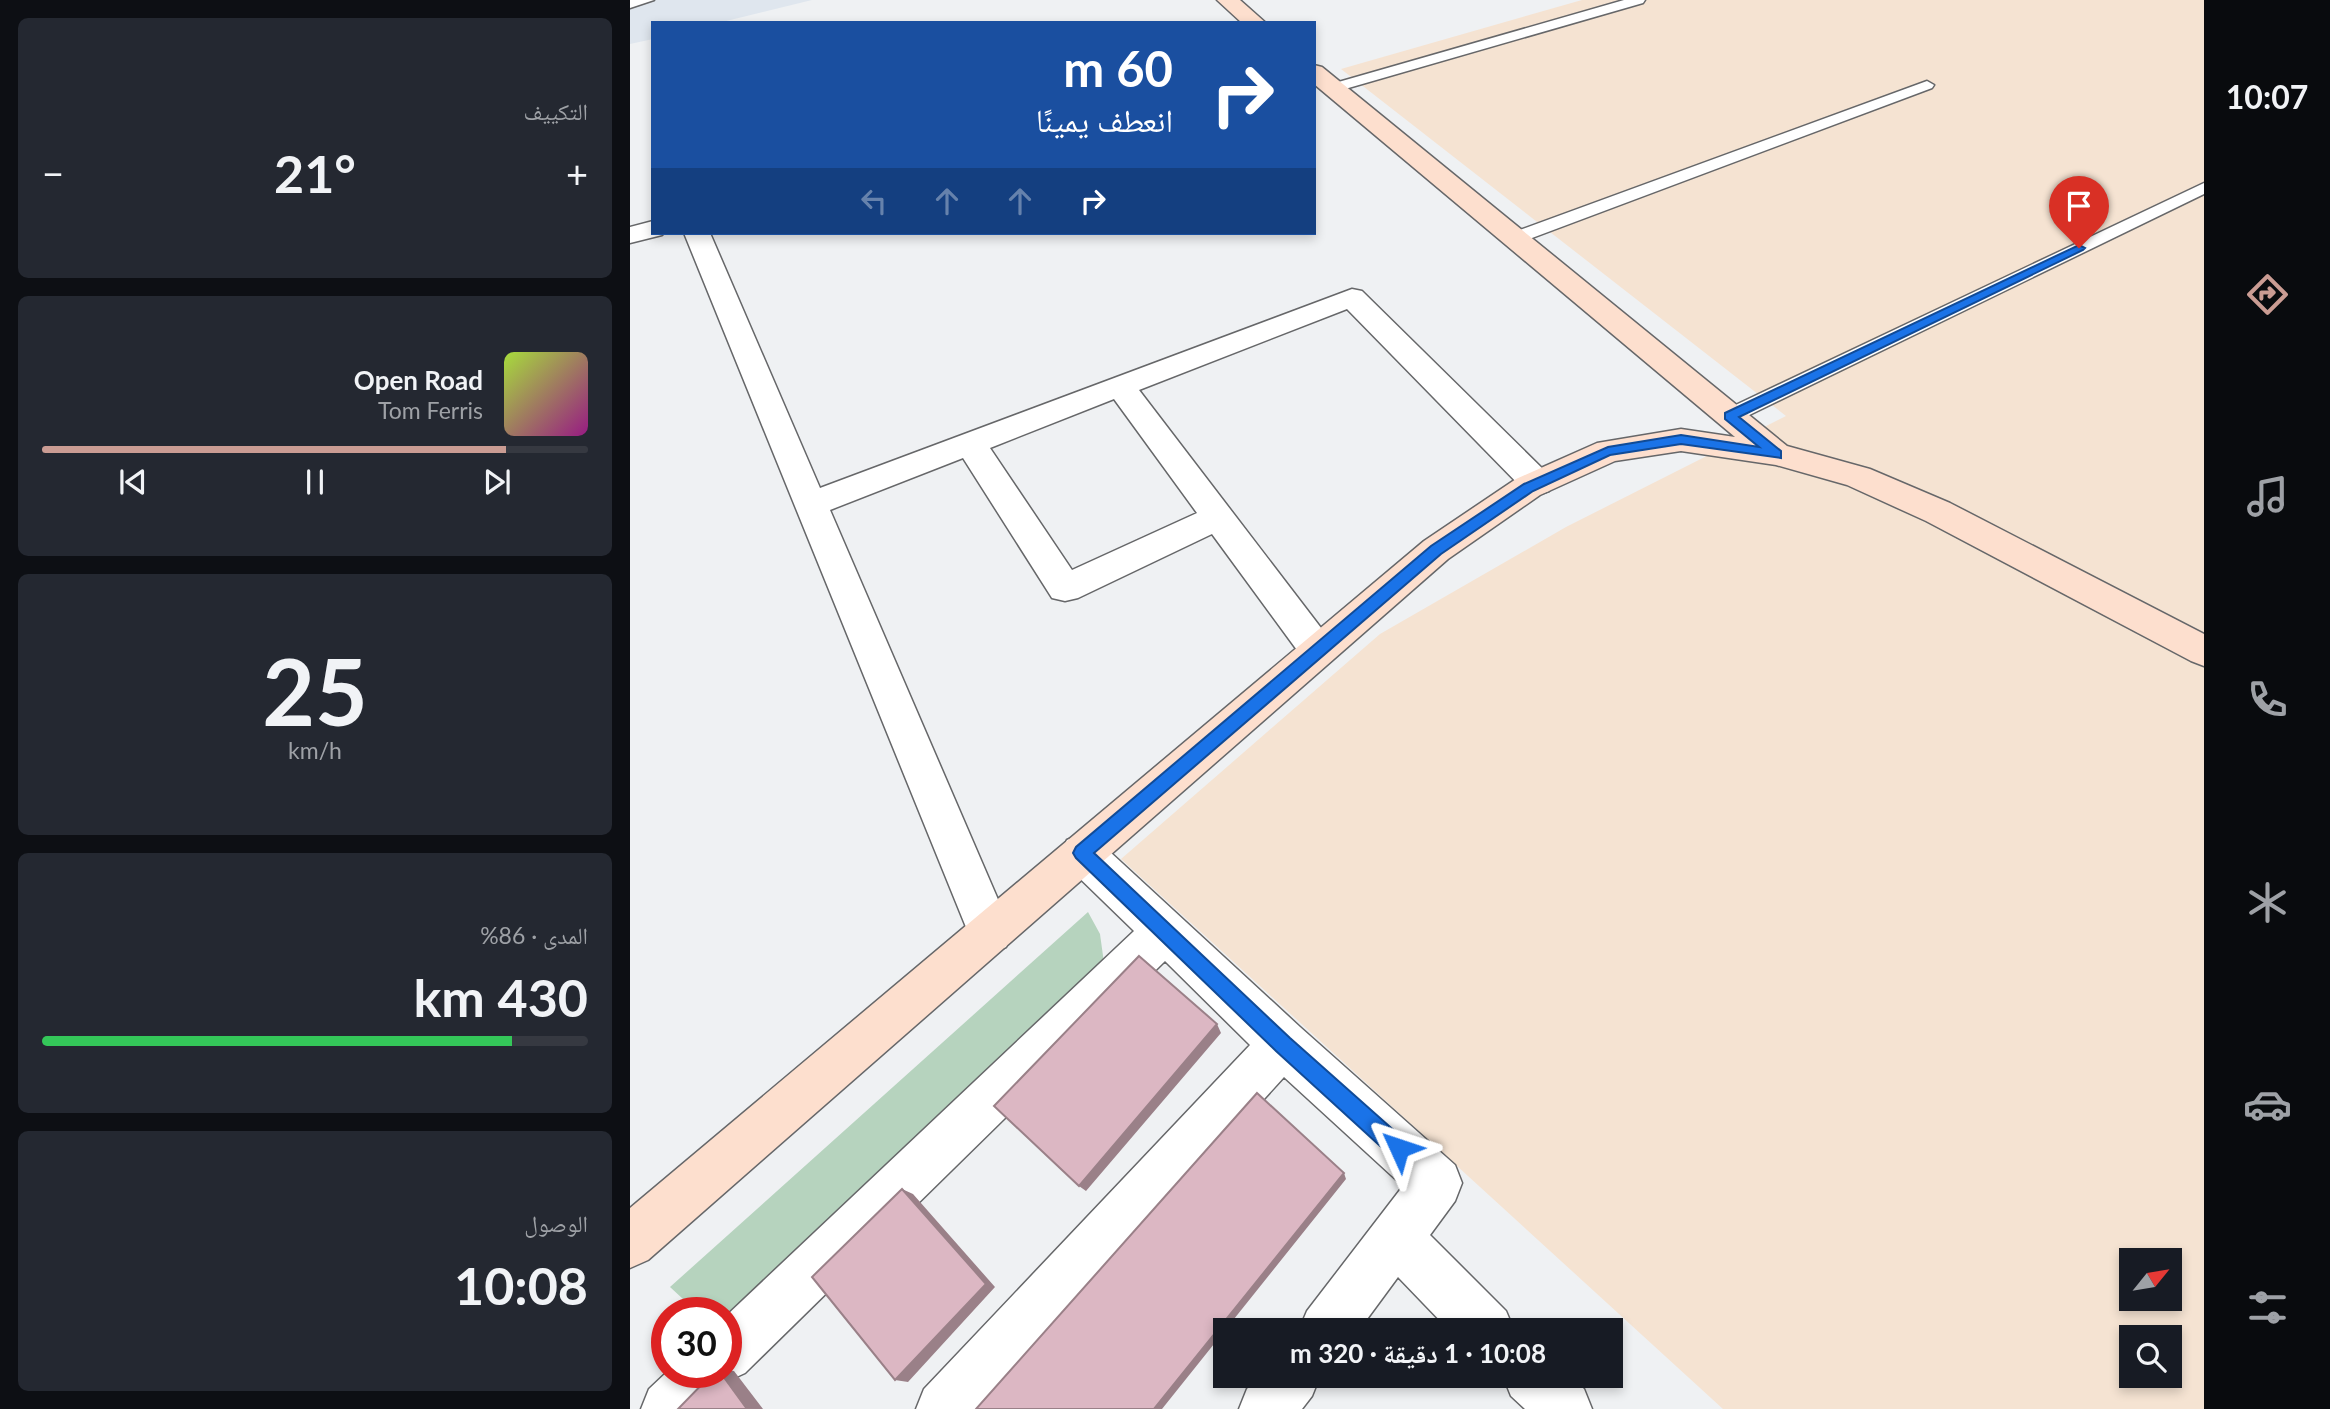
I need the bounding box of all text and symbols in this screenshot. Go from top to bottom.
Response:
text: 60 m [1063,39,1173,97]
icon: right [1197,49,1288,140]
text: 10:07 [2226,77,2308,116]
text: التكييف [523,97,588,125]
text: انعطف يمينًا [1036,100,1173,139]
text: 21° [274,142,356,204]
text: − [42,150,64,196]
text: + [566,150,588,196]
pin [2049,176,2109,248]
icon: left [855,182,893,220]
icon: ahead [928,182,966,220]
icon: ahead [1001,182,1039,220]
icon: right [1074,182,1112,220]
icon: arrive [2060,187,2098,225]
icon: directions [2243,270,2292,319]
text: Open Road [354,364,483,396]
text: Tom Ferris [378,396,483,424]
icon: previous [114,463,152,501]
icon: pause [296,463,334,501]
icon: next [478,463,516,501]
icon: music [2243,472,2292,521]
text: 25 [262,636,368,745]
icon: phone [2243,675,2292,724]
text: km/h [288,736,342,764]
icon: climate [2243,878,2292,927]
text: المدى · 86% [480,921,588,949]
text: 430 km [414,966,588,1028]
icon: car [2243,1080,2292,1129]
position arrow [1362,1111,1436,1185]
text: الوصول [524,1209,588,1237]
north arrow [2119,1248,2182,1311]
map controls [2119,1248,2182,1388]
text: 10:08 [454,1254,588,1316]
icon: filters [2243,1283,2292,1332]
speed limit sign: 30 [651,1297,742,1388]
button: search [2119,1325,2182,1388]
text: 10:08 · 1 دقيقة · 320 m [1290,1337,1546,1369]

